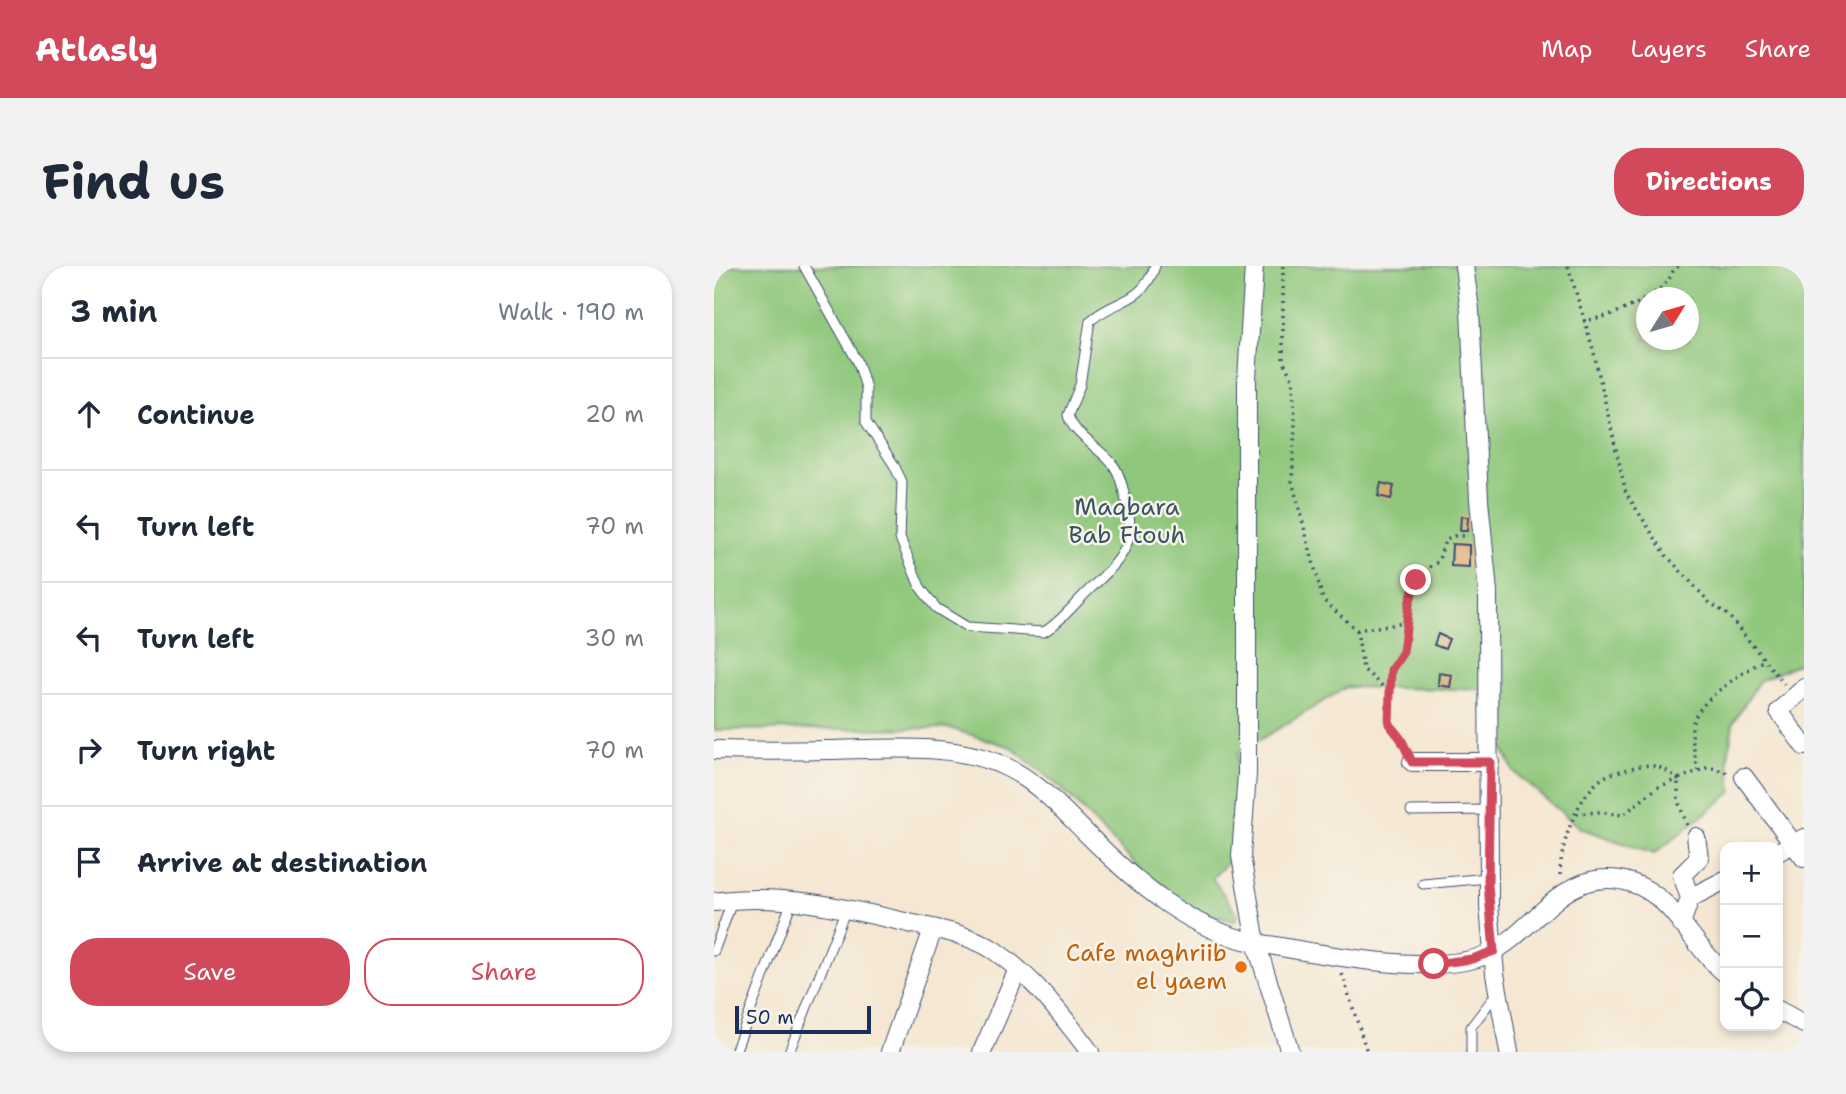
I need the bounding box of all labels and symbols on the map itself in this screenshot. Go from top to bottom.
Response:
north arrow [1636,287,1699,350]
park label: Maqbara Bab Ftouh [1069,491,1185,551]
route end [1400,564,1431,595]
place label: Cafe maghriib el yaem [1066,937,1227,997]
route start [1418,948,1449,979]
marker: Cafe maghriib el yaem [1233,959,1249,975]
scale bar [735,1003,872,1035]

